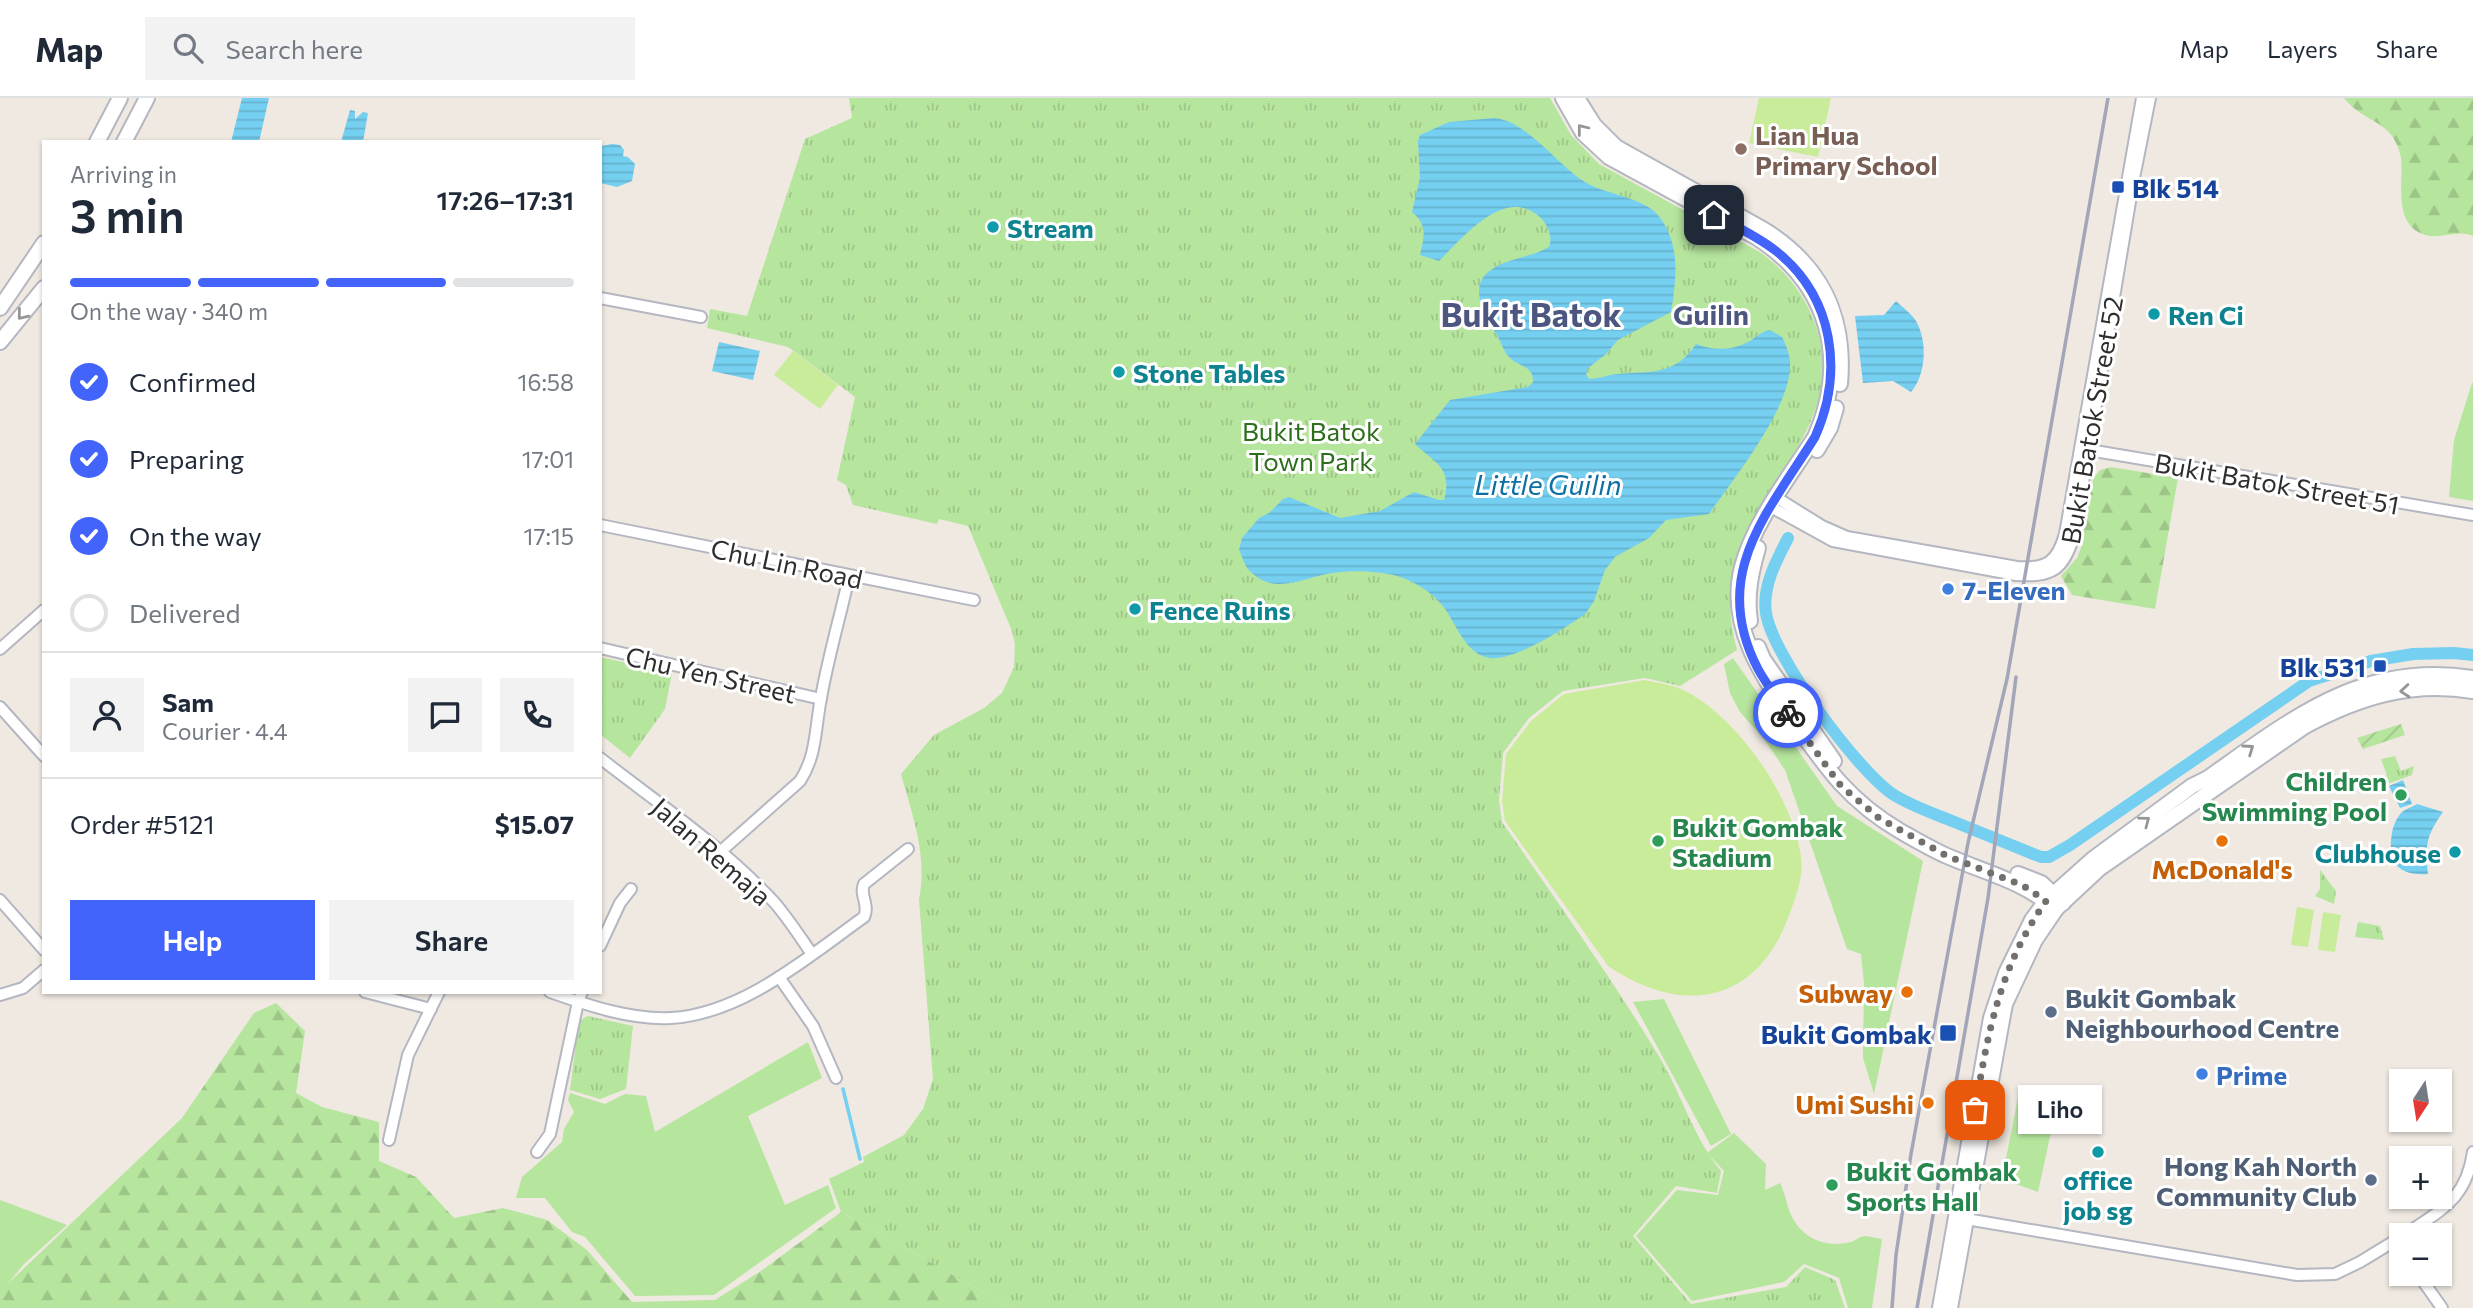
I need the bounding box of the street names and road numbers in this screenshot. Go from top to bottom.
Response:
street label: Bukit Batok Street 52 [2054,294,2128,546]
street label: Bukit Batok Street 51 [2152,446,2402,520]
street label: Chu Lin Road [708,532,866,594]
street label: Chu Yen Street [623,639,799,709]
street label: Jalan Remaja [646,791,778,911]

